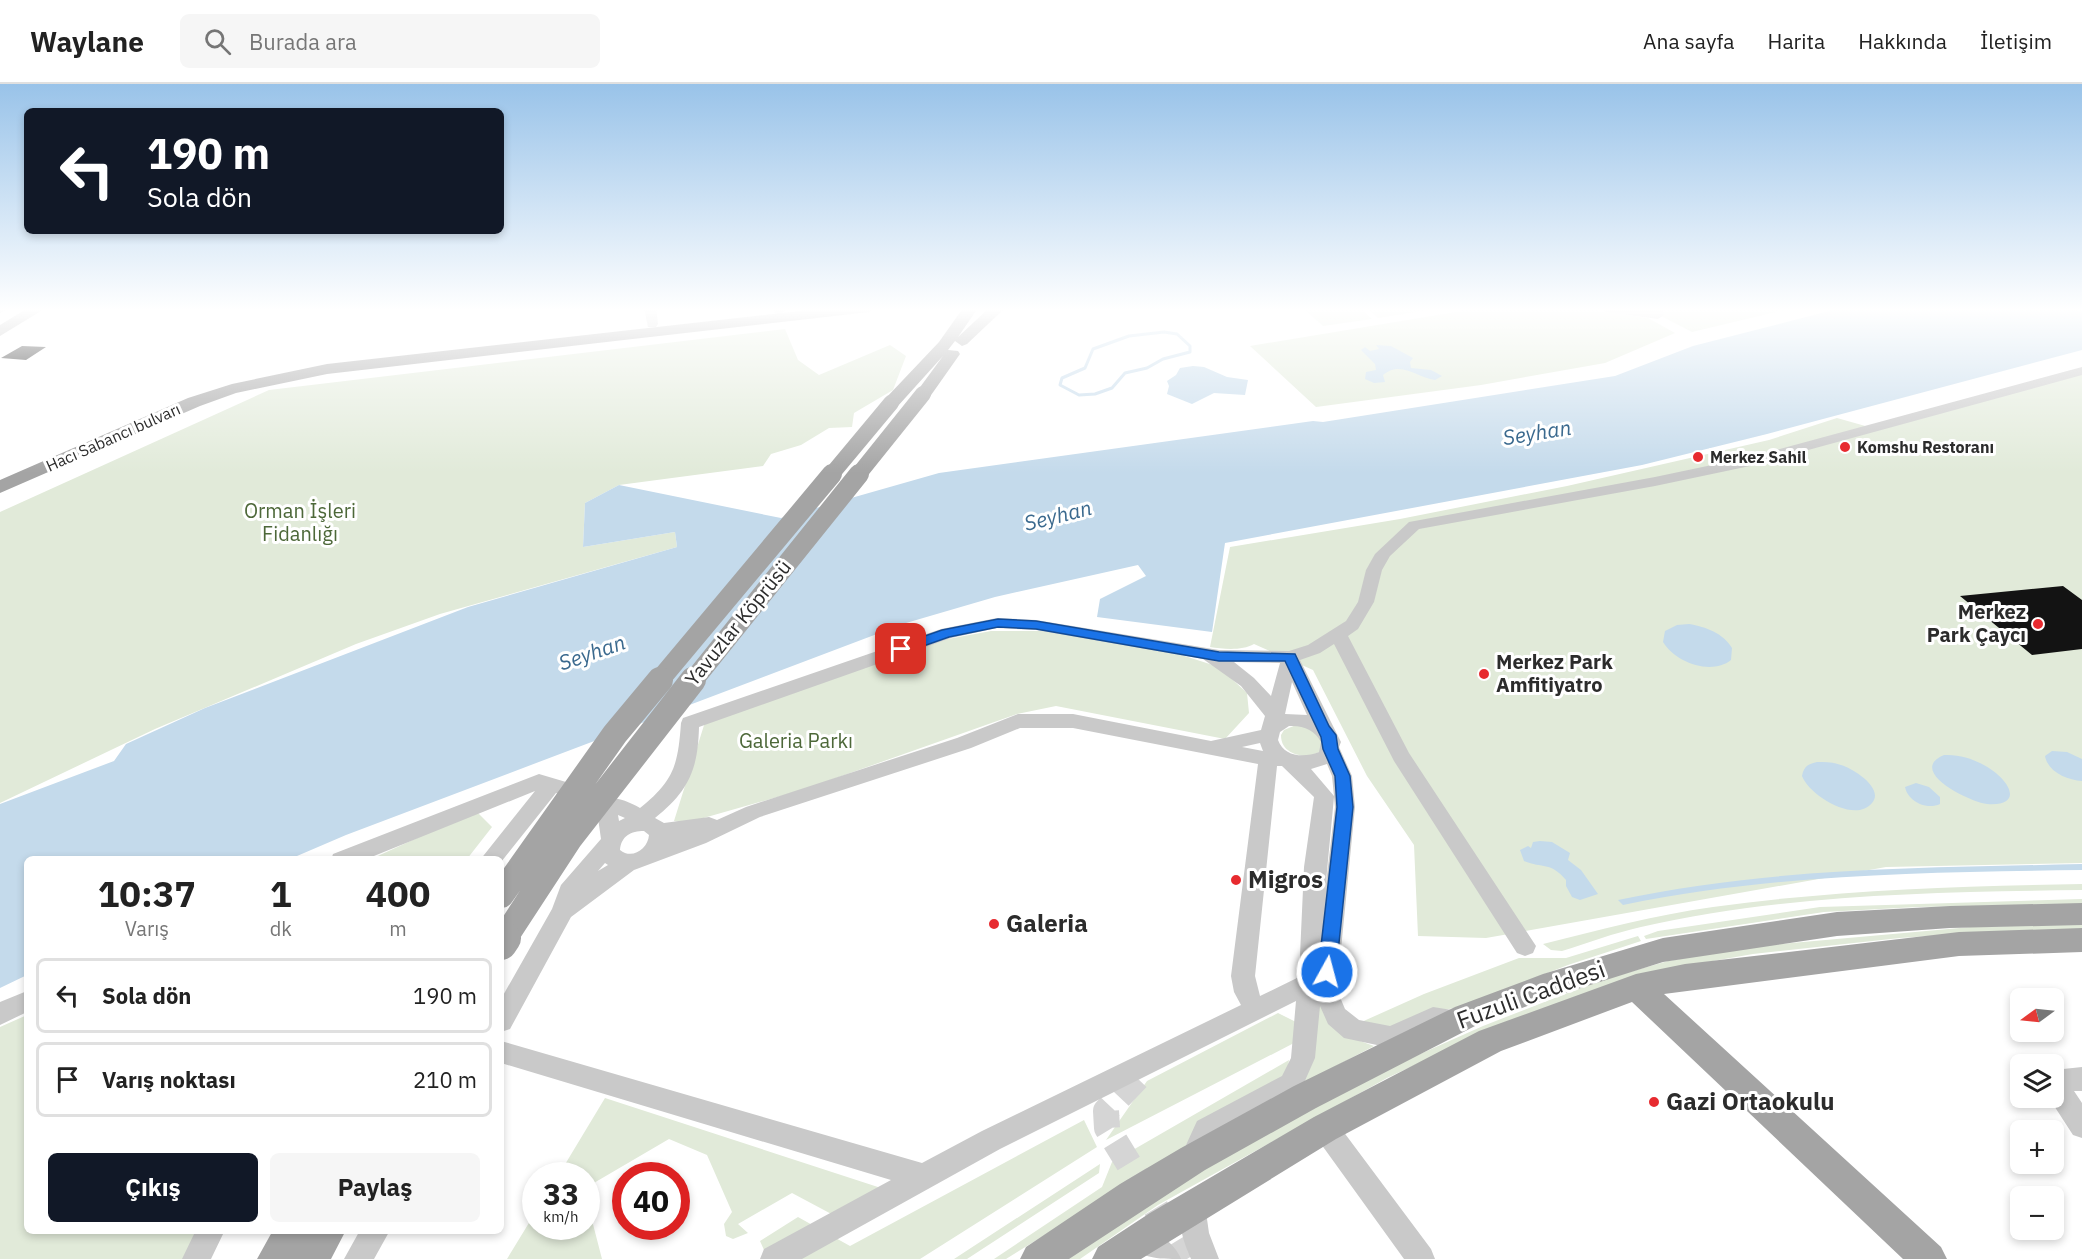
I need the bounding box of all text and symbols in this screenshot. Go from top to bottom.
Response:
search box [180,14,600,68]
text: Waylane [30,23,144,60]
icon: search [201,25,234,58]
text: Burada ara [249,27,357,56]
text: Ana sayfa [1643,27,1735,55]
text: Harita [1768,27,1825,55]
text: Hakkında [1858,27,1947,55]
text: İletişim [1980,27,2052,55]
text: 190 m [147,126,270,181]
icon: left [48,132,126,210]
text: Sola dön [147,179,252,214]
street label: Hacı Sabancı bulvarı [43,398,183,476]
water label: Seyhan [1501,413,1573,451]
place label: Komshu Restoranı [1857,437,1994,457]
marker: Komshu Restoranı [1838,440,1852,454]
place label: Merkez Sahil [1710,447,1807,467]
marker: Merkez Sahil [1691,450,1705,464]
water label: Seyhan [1021,493,1095,537]
park label: Orman İşleri Fidanlığı [244,497,356,547]
street label: Yavuzlar Köprüsü [678,554,797,691]
place label: Merkez Park Çaycı [1927,598,2026,648]
marker: Merkez Park Çaycı [2031,617,2045,631]
pin [875,623,926,674]
water label: Seyhan [555,628,629,677]
icon: arrive [884,632,917,665]
place label: Merkez Park Amfitiyatro [1496,648,1613,698]
marker: Merkez Park Amfitiyatro [1477,667,1491,681]
park label: Galeria Parkı [739,727,853,754]
place label: Migros [1248,863,1323,895]
text: 10:37 [98,870,196,917]
text: 1 [270,870,292,917]
text: 400 [365,870,430,917]
marker: Migros [1229,873,1243,887]
place label: Galeria [1006,907,1088,939]
text: Varış [125,915,169,942]
text: dk [270,915,292,942]
text: m [389,915,407,942]
marker: Galeria [987,917,1001,931]
position arrow [1295,940,1359,1004]
street label: Fuzuli Caddesi [1452,952,1609,1036]
icon: left [51,979,84,1012]
text: Sola dön [102,981,191,1010]
text: 190 m [413,981,477,1010]
north arrow [2010,988,2064,1042]
map controls [2010,988,2064,1240]
button: layers [2010,1054,2064,1108]
icon: arrive [51,1063,84,1096]
text: Varış noktası [102,1065,236,1094]
text: 210 m [413,1065,477,1094]
place label: Gazi Ortaokulu [1666,1085,1835,1117]
marker: Gazi Ortaokulu [1647,1095,1661,1109]
button: + [2010,1120,2064,1174]
button: Çıkış [48,1153,258,1222]
button: Paylaş [270,1153,480,1222]
speed limit sign: 40 [612,1162,690,1240]
text: 33 [543,1174,579,1213]
button: − [2010,1186,2064,1240]
text: km/h [543,1207,579,1226]

